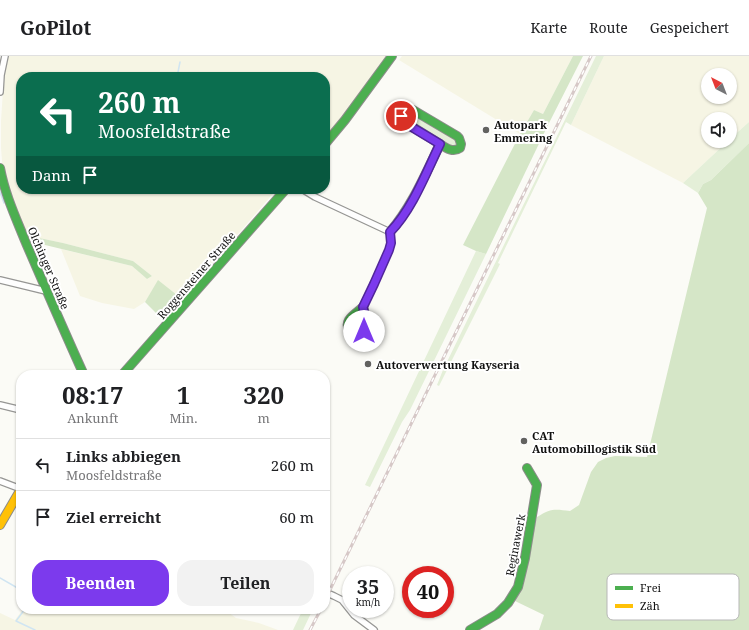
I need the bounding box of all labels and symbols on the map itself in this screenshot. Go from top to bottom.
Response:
north arrow [701,68,737,104]
pin [384,99,418,133]
place label: Autopark Emmering [494,117,553,145]
marker: Autopark Emmering [481,125,491,135]
street label: Olchinger Straße [25,224,73,312]
street label: Roggensteiner Straße [154,228,238,322]
position arrow [343,310,385,352]
place label: Autoverwertung Kayseria [376,357,520,372]
marker: Autoverwertung Kayseria [363,359,373,369]
place label: CAT Automobillogistik Süd [532,428,656,456]
marker: CAT Automobillogistik Süd [519,436,529,446]
street label: Reginawerk [502,512,528,577]
speed limit sign: 40 [402,566,454,618]
legend [607,574,739,620]
text: Frei [640,580,662,595]
text: Zäh [640,598,660,613]

